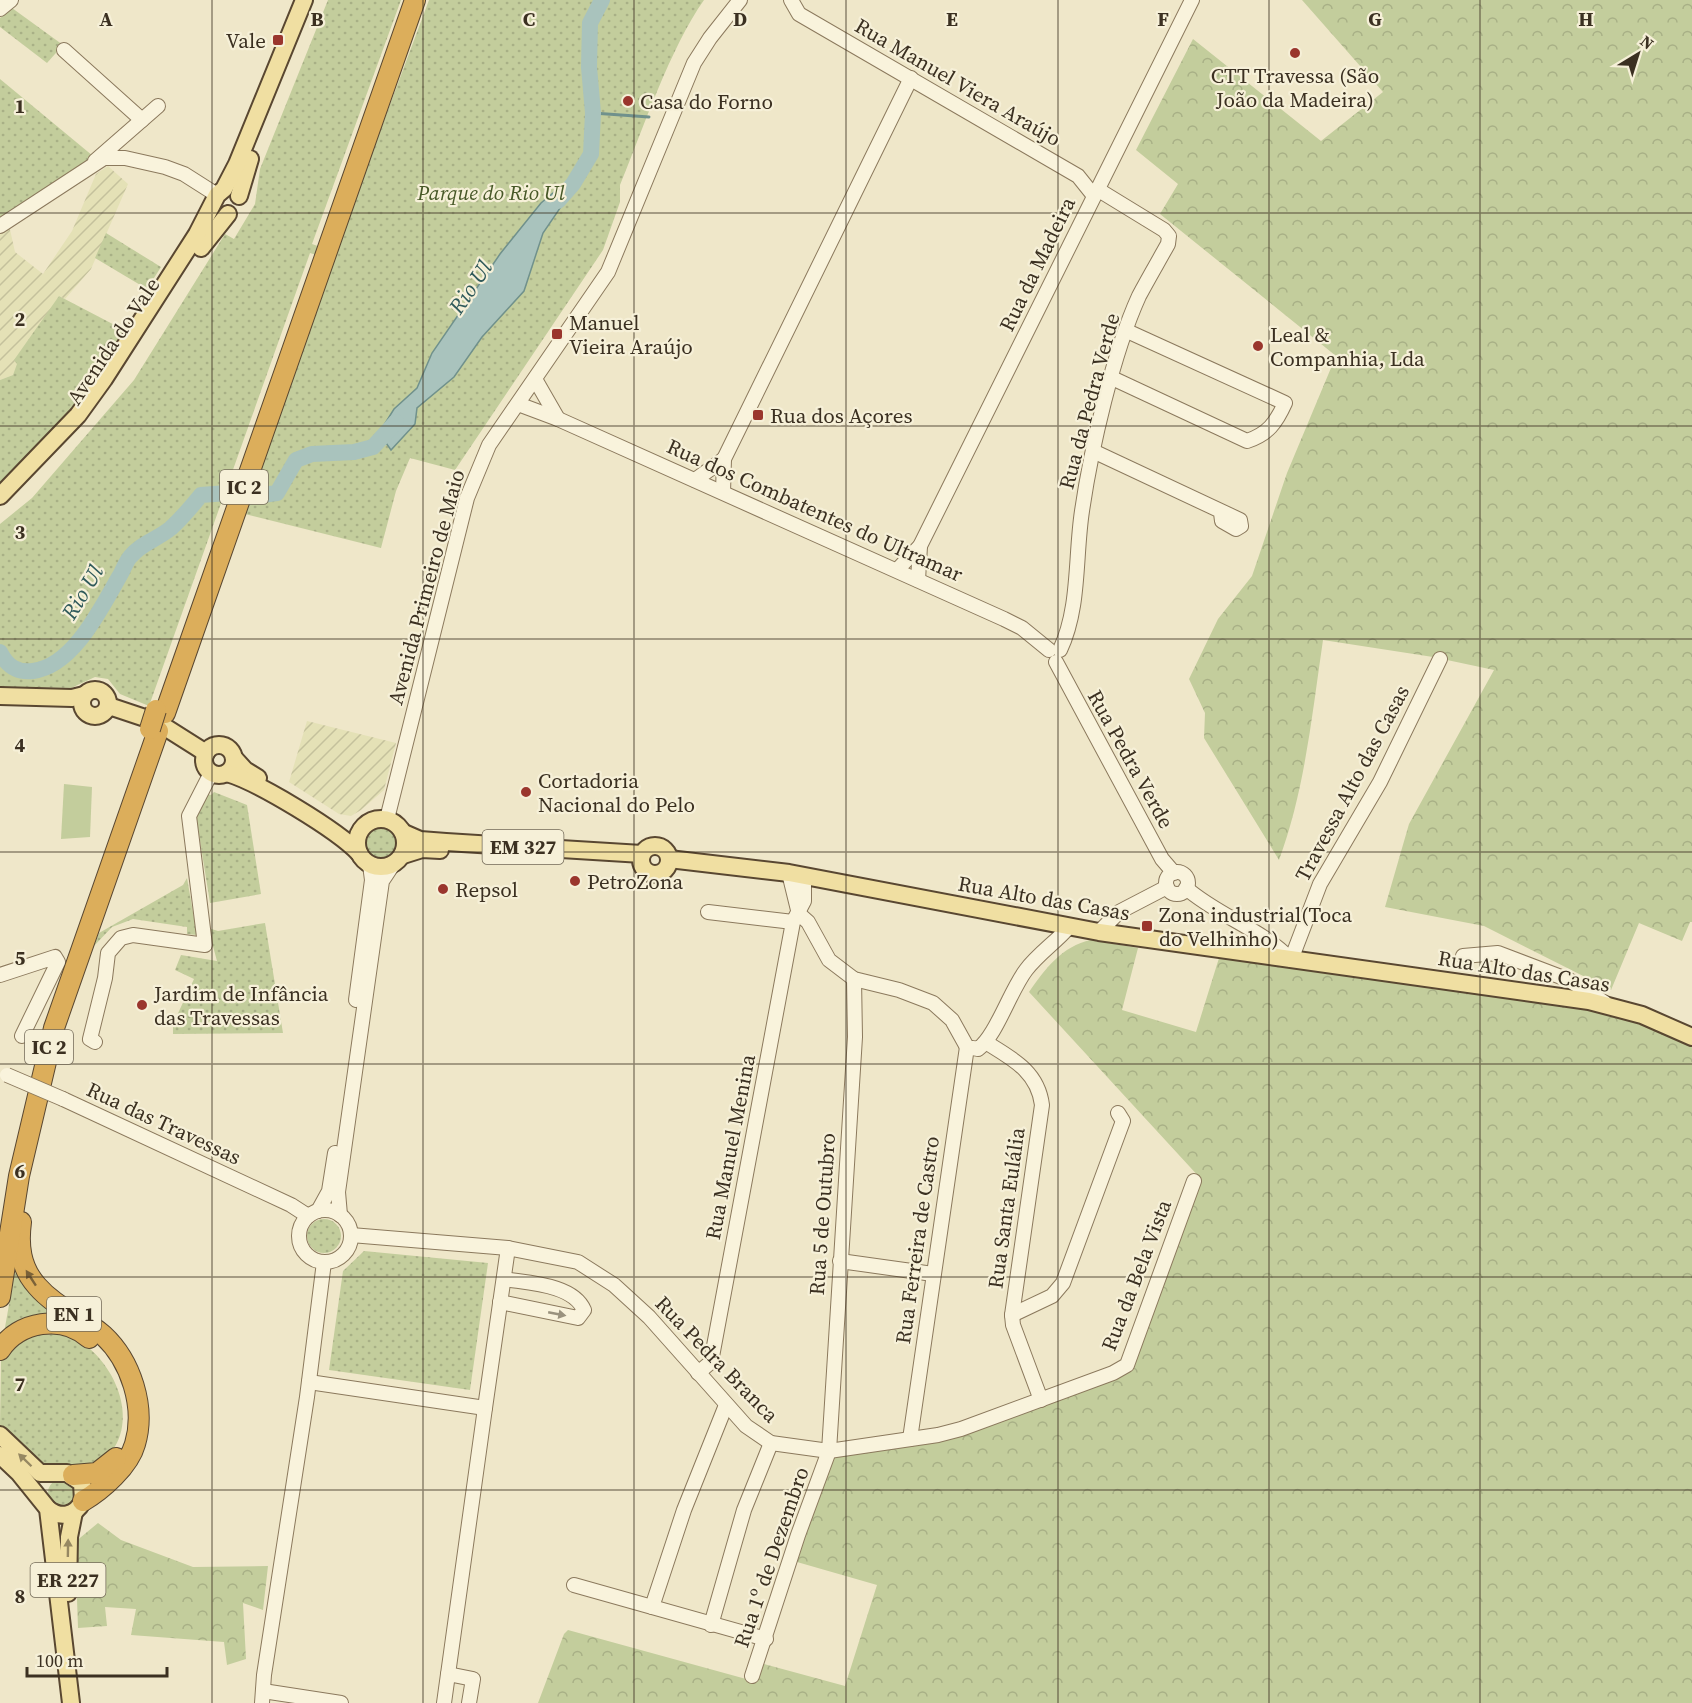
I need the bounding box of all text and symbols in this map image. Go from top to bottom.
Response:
text: A [99,5,113,33]
text: B [310,5,324,33]
text: C [523,5,535,33]
text: D [733,5,747,33]
text: E [946,5,958,33]
text: F [1157,5,1169,33]
text: G [1368,5,1382,33]
text: H [1578,5,1594,33]
street label: Rua Manuel Viera Araújo [850,11,1066,153]
north arrow [1608,24,1668,84]
place label: Vale [226,26,266,55]
text: N [1636,30,1659,55]
marker: Vale [271,33,285,47]
marker: CTT Travessa (São João da Madeira) [1288,46,1302,60]
place label: CTT Travessa (São João da Madeira) [1211,61,1379,114]
place label: Casa do Forno [640,87,773,116]
text: 1 [15,92,25,120]
marker: Casa do Forno [621,94,635,108]
park label: Parque do Rio Ul [416,178,565,207]
street label: Rua da Madeira [992,192,1082,336]
water label: Rio Ul [441,254,499,320]
street label: Avenida do Vale [60,272,166,410]
text: 2 [15,305,26,333]
place label: Manuel Vieira Araújo [569,308,693,361]
street label: Rua da Pedra Verde [1052,310,1126,492]
place label: Leal & Companhia, Lda [1270,320,1425,373]
marker: Manuel Vieira Araújo [550,327,564,341]
marker: Leal & Companhia, Lda [1251,339,1265,353]
place label: Rua dos Açores [770,401,913,430]
marker: Rua dos Açores [751,408,765,422]
street label: Rua dos Combatentes do Ultramar [662,431,968,589]
street label: Avenida Primeiro de Maio [381,466,471,708]
road number: IC 2 [220,470,268,504]
text: 3 [15,518,26,546]
water label: Rio Ul [54,559,110,626]
street label: Travessa Alto das Casas [1288,680,1416,886]
street label: Rua Pedra Verde [1081,685,1181,833]
text: 4 [15,731,26,759]
place label: Cortadoria Nacional do Pelo [538,766,695,819]
marker: Cortadoria Nacional do Pelo [519,785,533,799]
road number: EM 327 [482,830,564,864]
place label: PetroZona [587,867,684,896]
street label: Rua Alto das Casas [956,869,1132,927]
marker: PetroZona [568,874,582,888]
place label: Repsol [455,875,518,904]
marker: Repsol [436,882,450,896]
place label: Zona industrial(Toca do Velhinho) [1159,900,1352,953]
marker: Zona industrial(Toca do Velhinho) [1140,919,1154,933]
street label: Rua Alto das Casas [1436,943,1612,999]
text: 5 [15,944,26,972]
place label: Jardim de Infância das Travessas [153,979,329,1032]
marker: Jardim de Infância das Travessas [135,998,149,1012]
road number: IC 2 [25,1030,73,1064]
street label: Rua Manuel Menina [698,1052,762,1242]
street label: Rua das Travessas [82,1075,246,1171]
street label: Rua Santa Eulália [980,1125,1032,1290]
street label: Rua 5 de Outubro [802,1132,842,1296]
street label: Rua Ferreira de Castro [888,1134,946,1346]
text: 6 [15,1157,26,1185]
street label: Rua da Bela Vista [1094,1195,1178,1355]
one-way arrow [26,1269,37,1286]
street label: Rua Pedra Branca [649,1289,785,1429]
road number: EN 1 [47,1297,101,1331]
one-way arrow [548,1310,567,1319]
text: 7 [15,1370,26,1398]
one-way arrow [18,1453,33,1467]
street label: Rua 1º de Dezembro [726,1463,816,1651]
one-way arrow [64,1538,73,1557]
road number: ER 227 [31,1563,106,1597]
text: 8 [15,1582,25,1610]
scale bar [27,1640,166,1678]
text: 100 m [36,1648,83,1673]

